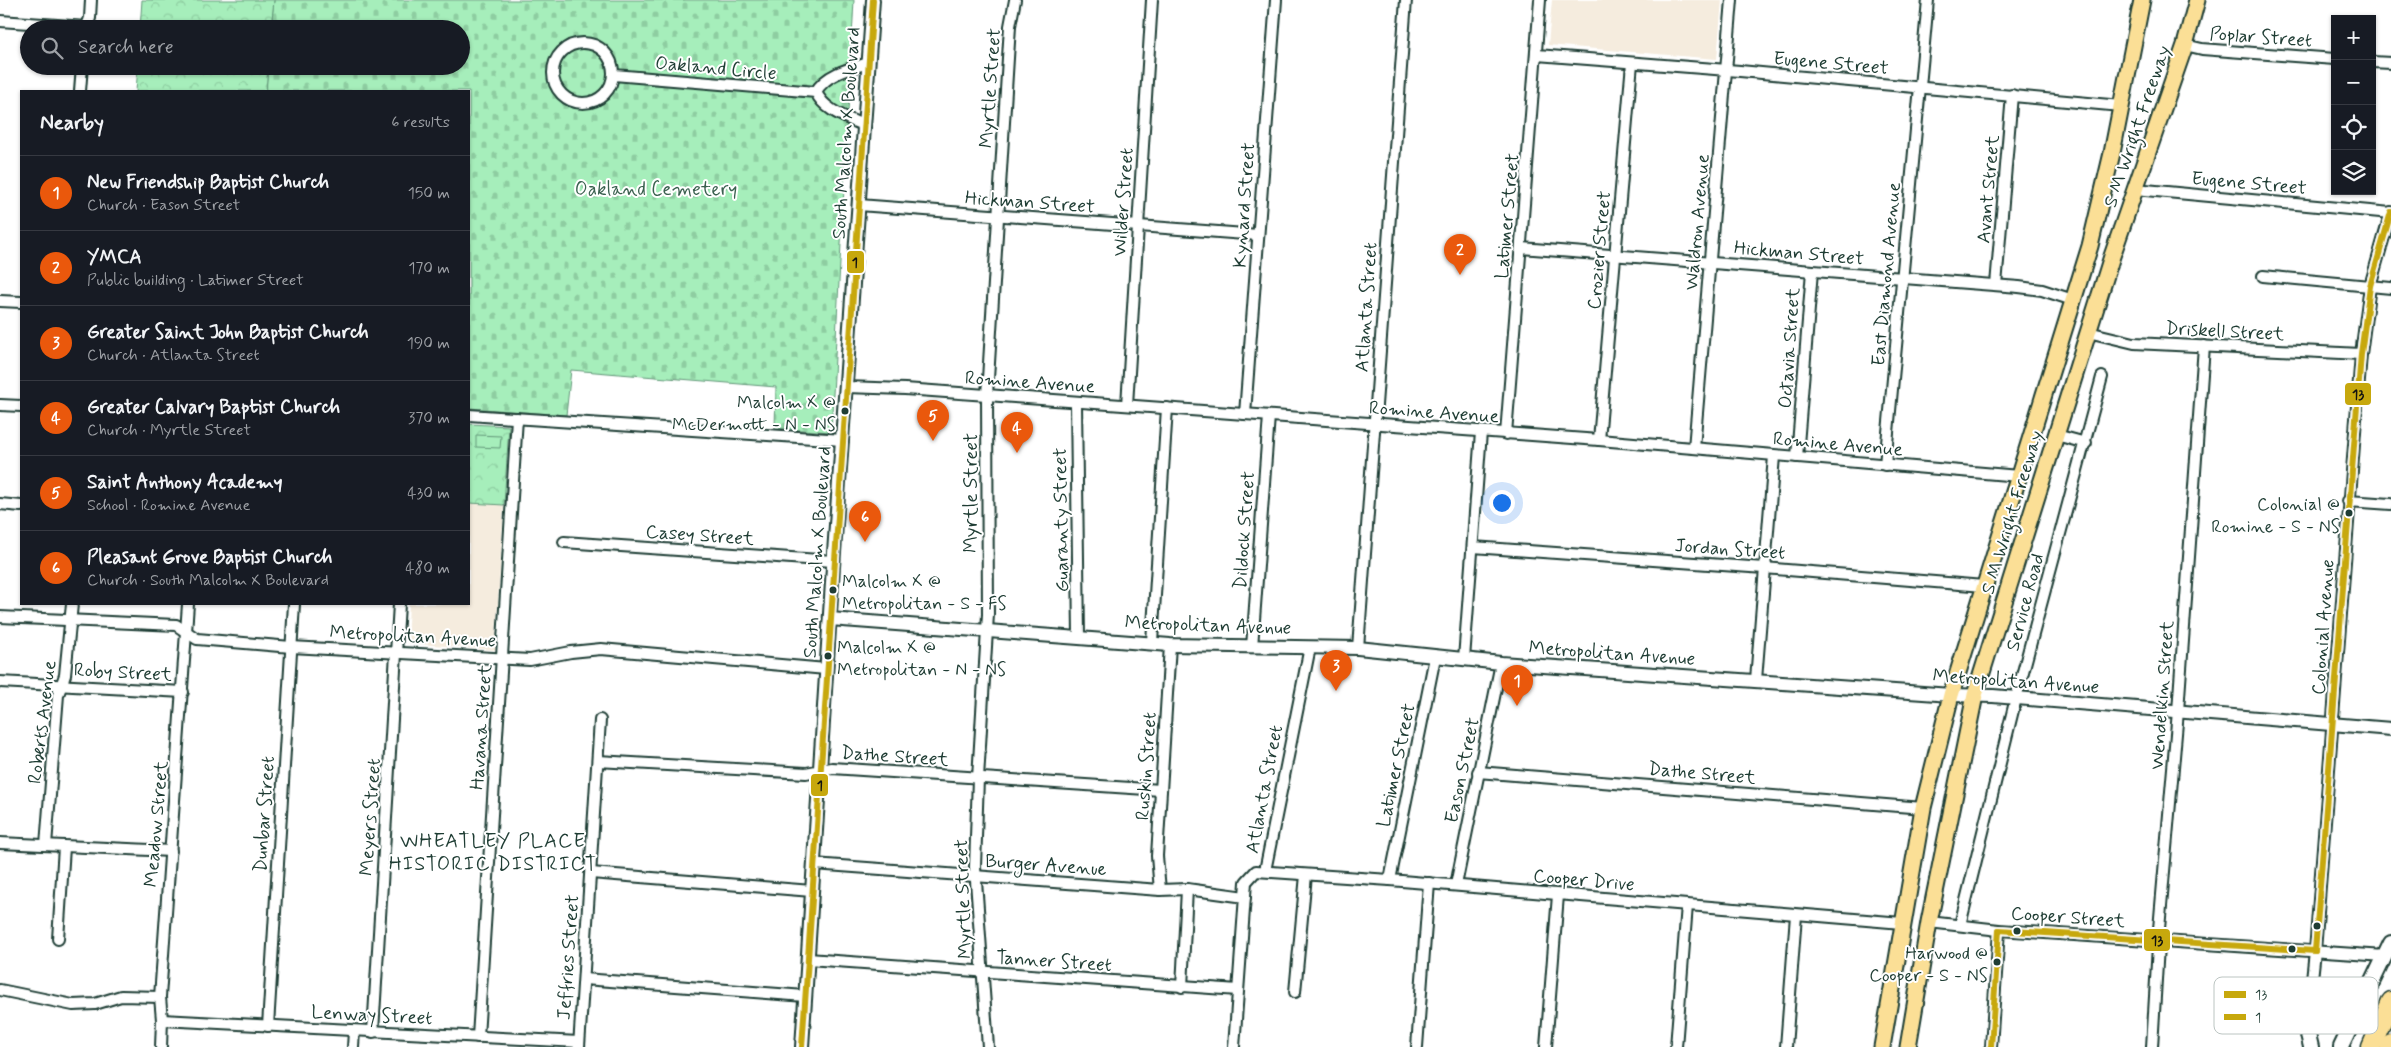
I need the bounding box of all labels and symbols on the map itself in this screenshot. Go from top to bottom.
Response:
street label: Poplar Street [2209,21,2313,54]
street label: South Malcolm X Boulevard [827,26,866,240]
street label: Myrtle Street [974,27,1007,149]
street label: S M Wright Freeway [2098,42,2180,212]
street label: Eugene Street [1772,46,1889,82]
street label: Oakland Circle [654,51,778,86]
street label: Avant Street [1971,134,2006,244]
street label: Kynard Street [1228,142,1261,269]
street label: Wilder Street [1107,147,1140,257]
street label: Latimer Street [1490,152,1525,280]
street label: Waldron Avenue [1679,153,1716,291]
street label: Eugene Street [2190,166,2307,202]
park label: Oakland Cemetery [575,177,737,202]
street label: East Diamond Avenue [1866,181,1907,367]
street label: Hickman Street [964,185,1096,220]
street label: Crozier Street [1582,190,1617,311]
pin: 2 [1444,234,1476,275]
street label: Hickman Street [1733,235,1865,272]
street label: Atlanta Street [1349,241,1384,373]
line badge: 1 [846,250,865,274]
text: 1 [852,254,858,272]
street label: Octavia Street [1773,287,1806,409]
street label: Driskell Street [2165,316,2285,347]
street label: Romine Avenue [964,365,1096,400]
line badge: 13 [2344,382,2372,406]
text: 13 [2352,386,2364,404]
place label: Malcolm X @ McDermott - N - NS [672,391,836,437]
street label: Romine Avenue [1368,395,1500,430]
pin: 5 [917,400,949,441]
marker: Malcolm X @ McDermott - N - NS [840,406,850,416]
pin: 4 [1001,412,1033,453]
street label: Romine Avenue [1772,426,1904,463]
street label: S M Wright Freeway [1976,428,2052,598]
street label: Myrtle Street [959,433,984,553]
street label: South Malcolm X Boulevard [798,445,837,659]
street label: Guaranty Street [1048,447,1075,593]
street label: Dildock Street [1228,470,1261,590]
your location [1489,490,1515,516]
place label: Colonial @ Romine - S - NS [2211,493,2340,539]
pin: 6 [849,501,881,542]
marker: Colonial @ Romine - S - NS [2344,508,2354,518]
street label: Casey Street [645,519,755,552]
street label: Jordan Street [1674,533,1786,566]
street label: Service Road [2000,551,2050,654]
street label: Colonial Avenue [2306,558,2341,696]
place label: Malcolm X @ Metropolitan - S - FS [842,570,1007,616]
marker: Malcolm X @ Metropolitan - S - FS [828,585,838,595]
street label: Metropolitan Avenue [1124,610,1292,641]
street label: Metropolitan Avenue [329,620,497,653]
street label: Wendelkin Street [2145,620,2180,770]
street label: Metropolitan Avenue [1528,635,1696,672]
place label: Malcolm X @ Metropolitan - N - NS [837,636,1006,682]
pin: 3 [1320,650,1352,691]
marker: Malcolm X @ Metropolitan - N - NS [823,651,833,661]
street label: Roby Street [73,657,173,688]
street label: Roberts Avenue [23,659,62,785]
street label: Havana Street [465,663,498,791]
street label: Metropolitan Avenue [1932,663,2100,700]
pin: 1 [1501,665,1533,706]
street label: Latimer Street [1371,701,1422,829]
street label: Ruskin Street [1130,711,1163,821]
street label: Eason Street [1439,715,1486,825]
street label: Atlanta Street [1240,723,1289,856]
street label: Dathe Street [840,740,950,773]
street label: Dunbar Street [248,755,281,873]
street label: Dathe Street [1647,756,1757,791]
street label: Meyers Street [354,757,387,877]
street label: Meadow Street [139,760,174,888]
line badge: 1 [810,773,829,797]
text: 1 [817,777,823,795]
district label: WHEATLEY PLACE HISTORIC DISTRICT [389,828,597,878]
street label: Myrtle Street [949,838,978,959]
street label: Burger Avenue [984,849,1107,884]
street label: Cooper Drive [1532,864,1636,897]
street label: Jeffries Street [552,893,585,1021]
street label: Cooper Street [2010,901,2126,934]
unlabelled marker [2312,921,2322,931]
unlabelled marker [2012,926,2022,936]
line badge: 13 [2143,928,2171,952]
text: 13 [2151,932,2163,950]
place label: Harwood @ Cooper - S - NS [1869,942,1988,988]
unlabelled marker [2287,944,2297,954]
street label: Tanner Street [995,945,1113,978]
marker: Harwood @ Cooper - S - NS [1992,957,2002,967]
legend [2214,977,2378,1034]
text: 13 [2255,986,2267,1004]
street label: Lenway Street [311,1000,433,1032]
text: 1 [2255,1009,2261,1027]

